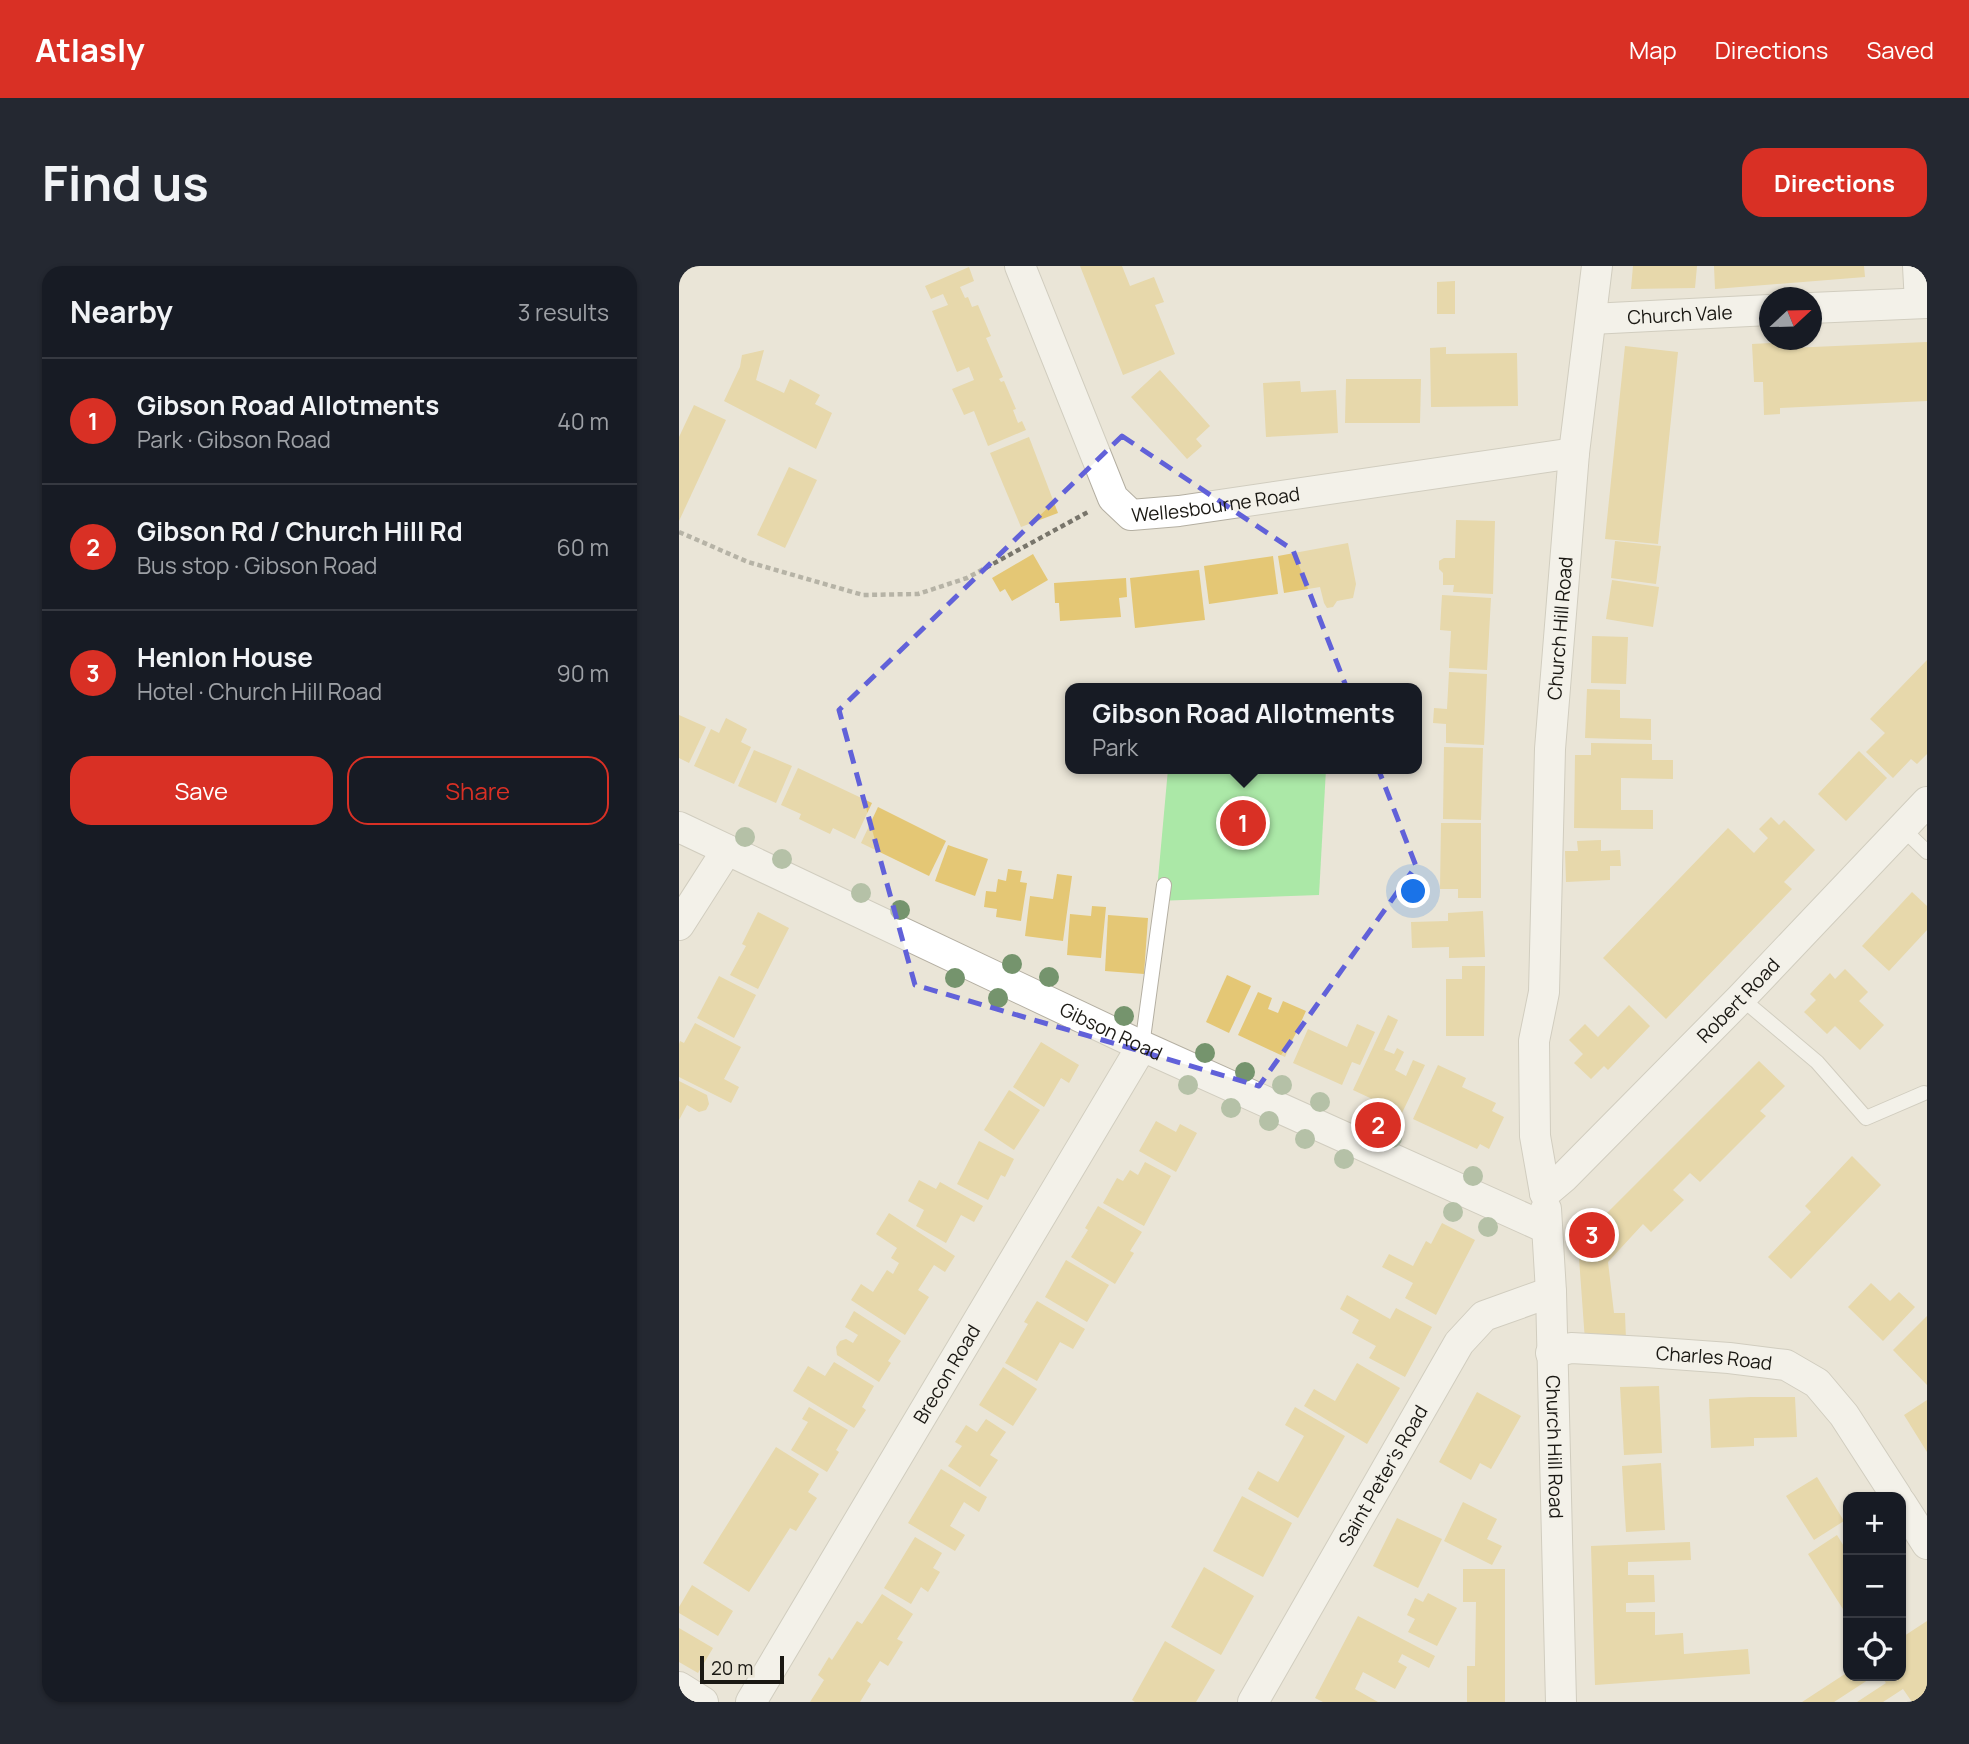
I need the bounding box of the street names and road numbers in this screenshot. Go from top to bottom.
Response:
street label: Church Vale [1627,299,1733,330]
street label: Wellesbourne Road [1130,480,1302,528]
street label: Church Hill Road [1541,556,1579,701]
street label: Robert Road [1691,952,1785,1048]
street label: Gibson Road [1056,996,1167,1066]
street label: Brecon Road [907,1319,986,1428]
street label: Charles Road [1655,1340,1774,1376]
street label: Church Hill Road [1540,1375,1570,1519]
street label: Saint Peter's Road [1332,1400,1434,1551]

